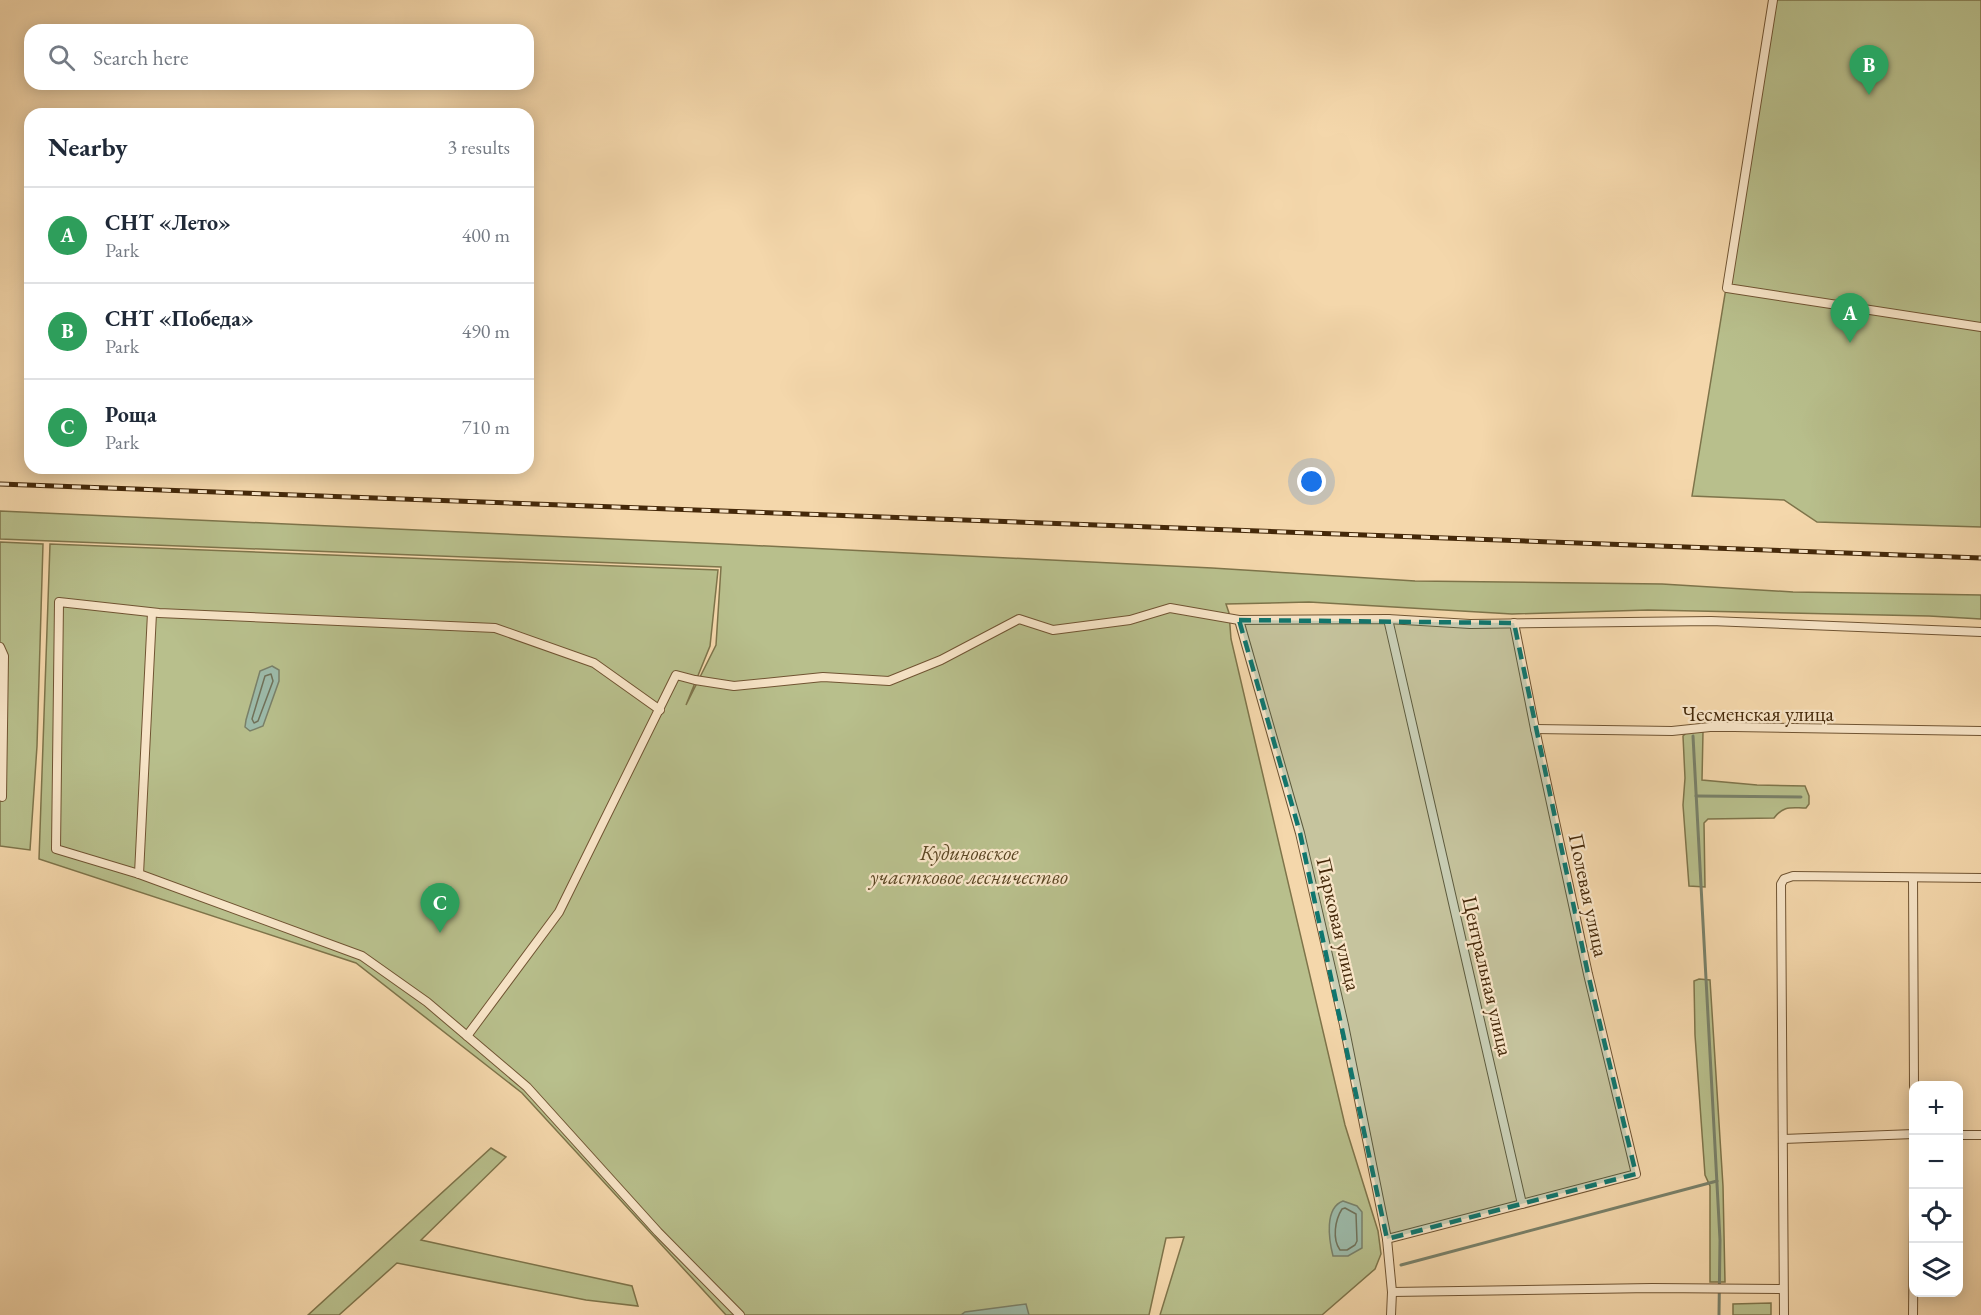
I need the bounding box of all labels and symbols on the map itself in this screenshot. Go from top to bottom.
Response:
pin: B [1850,46,1888,95]
pin: A [1830,294,1870,343]
your location [1297,467,1326,496]
street label: Чесменская улица [1682,700,1835,727]
street label: Полевая улица [1563,831,1615,960]
park label: Кудиновское участковое лесничество [867,839,1068,890]
street label: Парковая улица [1310,854,1368,994]
pin: C [420,884,460,933]
street label: Центральная улица [1456,893,1520,1059]

